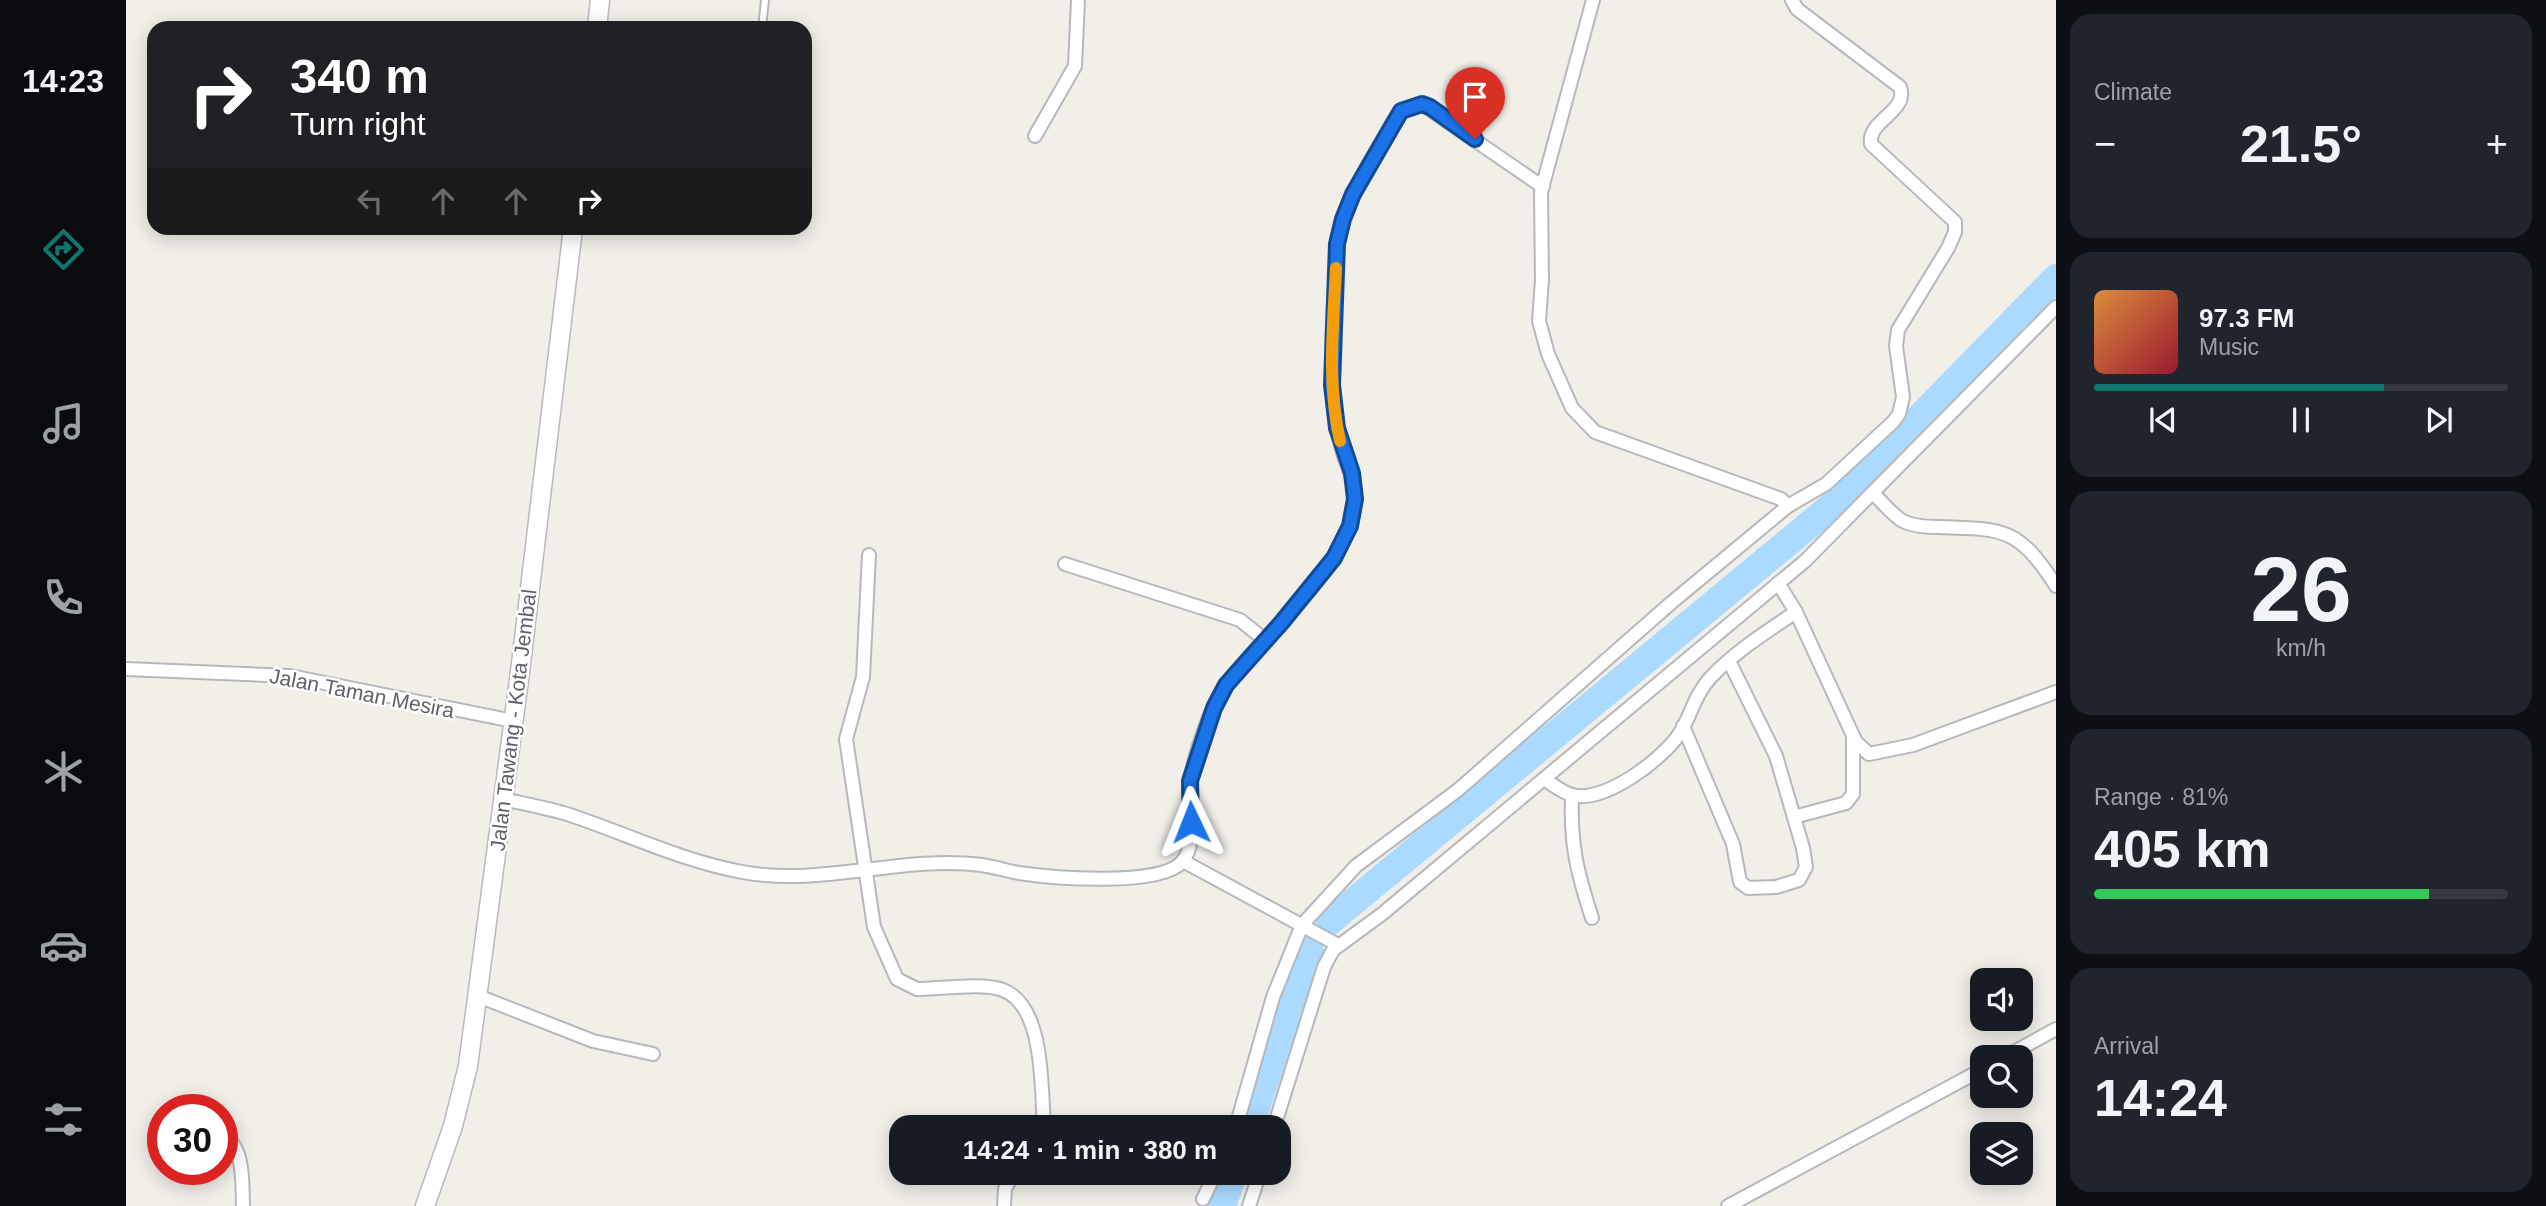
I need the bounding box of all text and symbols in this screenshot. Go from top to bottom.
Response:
icon: right [175,49,266,140]
text: 340 m [290,49,429,103]
text: 14:23 [22,63,104,99]
pin [1445,67,1505,139]
icon: arrive [1456,78,1494,116]
text: Climate [2094,79,2172,105]
text: Turn right [290,106,426,142]
text: 21.5° [2240,115,2362,173]
text: − [2094,123,2116,165]
text: + [2486,123,2508,165]
icon: left [351,182,389,220]
icon: ahead [424,182,462,220]
icon: ahead [497,182,535,220]
icon: right [570,182,608,220]
icon: directions [39,225,88,274]
text: 97.3 FM [2199,303,2294,333]
text: Music [2199,334,2259,360]
icon: music [39,399,88,448]
icon: previous [2144,401,2182,439]
icon: pause [2282,401,2320,439]
icon: next [2420,401,2458,439]
text: 26 [2250,539,2352,640]
icon: phone [39,573,88,622]
street label: Jalan Tawang - Kota Jembal [486,588,540,852]
text: km/h [2276,635,2326,661]
street label: Jalan Taman Mesira [268,664,457,722]
icon: climate [39,747,88,796]
text: Range · 81% [2094,784,2228,810]
position arrow [1154,785,1228,859]
text: 405 km [2094,820,2270,878]
icon: car [39,921,88,970]
map controls [1970,968,2033,1185]
button: sound [1970,968,2033,1031]
text: Arrival [2094,1033,2159,1059]
button: search [1970,1045,2033,1108]
text: 14:24 [2094,1069,2227,1127]
speed limit sign: 30 [147,1094,238,1185]
icon: filters [39,1095,88,1144]
button: layers [1970,1122,2033,1185]
text: 14:24 · 1 min · 380 m [963,1135,1217,1165]

